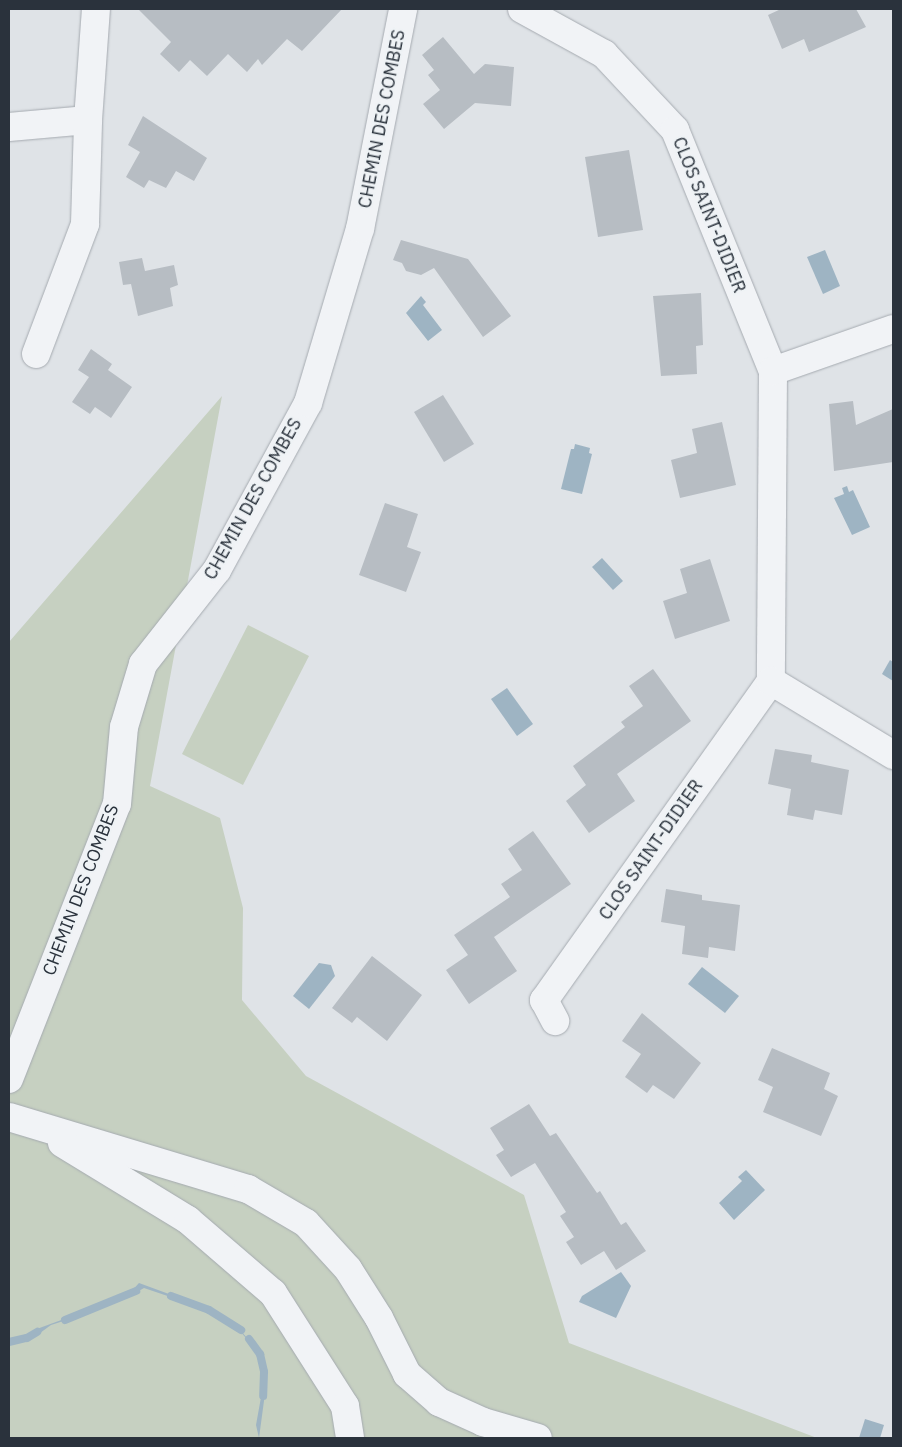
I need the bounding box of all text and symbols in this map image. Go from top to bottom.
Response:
street label: CHEMIN DES COMBES [354,28,410,210]
street label: CLOS SAINT-DIDIER [668,134,750,296]
street label: CHEMIN DES COMBES [200,414,306,584]
street label: CLOS SAINT-DIDIER [594,776,708,924]
street label: CHEMIN DES COMBES [38,801,124,979]

